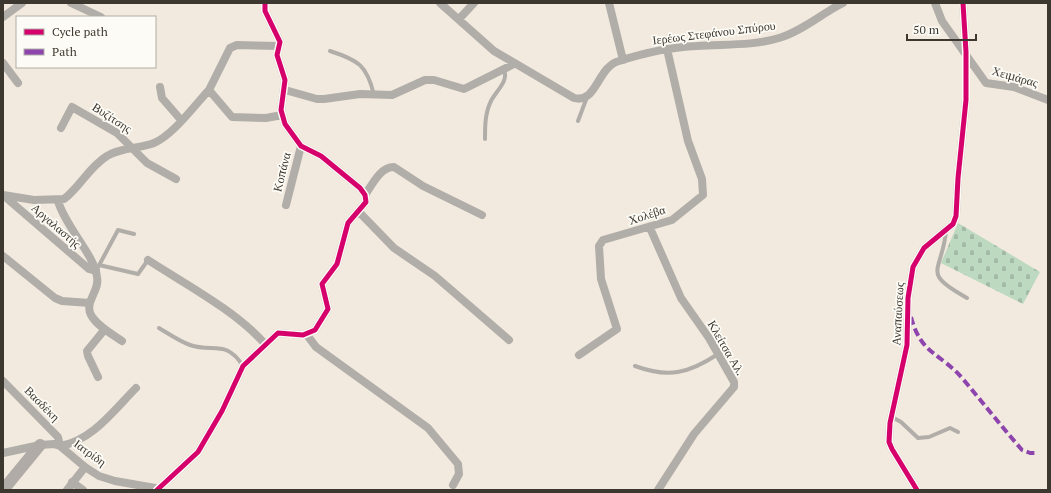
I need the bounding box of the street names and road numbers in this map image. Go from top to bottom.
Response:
street label: Ιερέως Στεφάνου Σπύρου [651,17,776,48]
street label: Χειμάρας [990,63,1040,90]
street label: Βυζίτσης [90,99,135,136]
street label: Κοπάνα [269,150,294,193]
street label: Αργαλαστής [29,200,84,251]
street label: Χολέβα [626,201,668,228]
street label: Αναπαύσεως [888,282,907,346]
street label: Κλείτσα Αλ. [705,318,748,378]
street label: Βασδέκη [22,383,63,424]
street label: Ιατρίδη [71,436,109,469]

